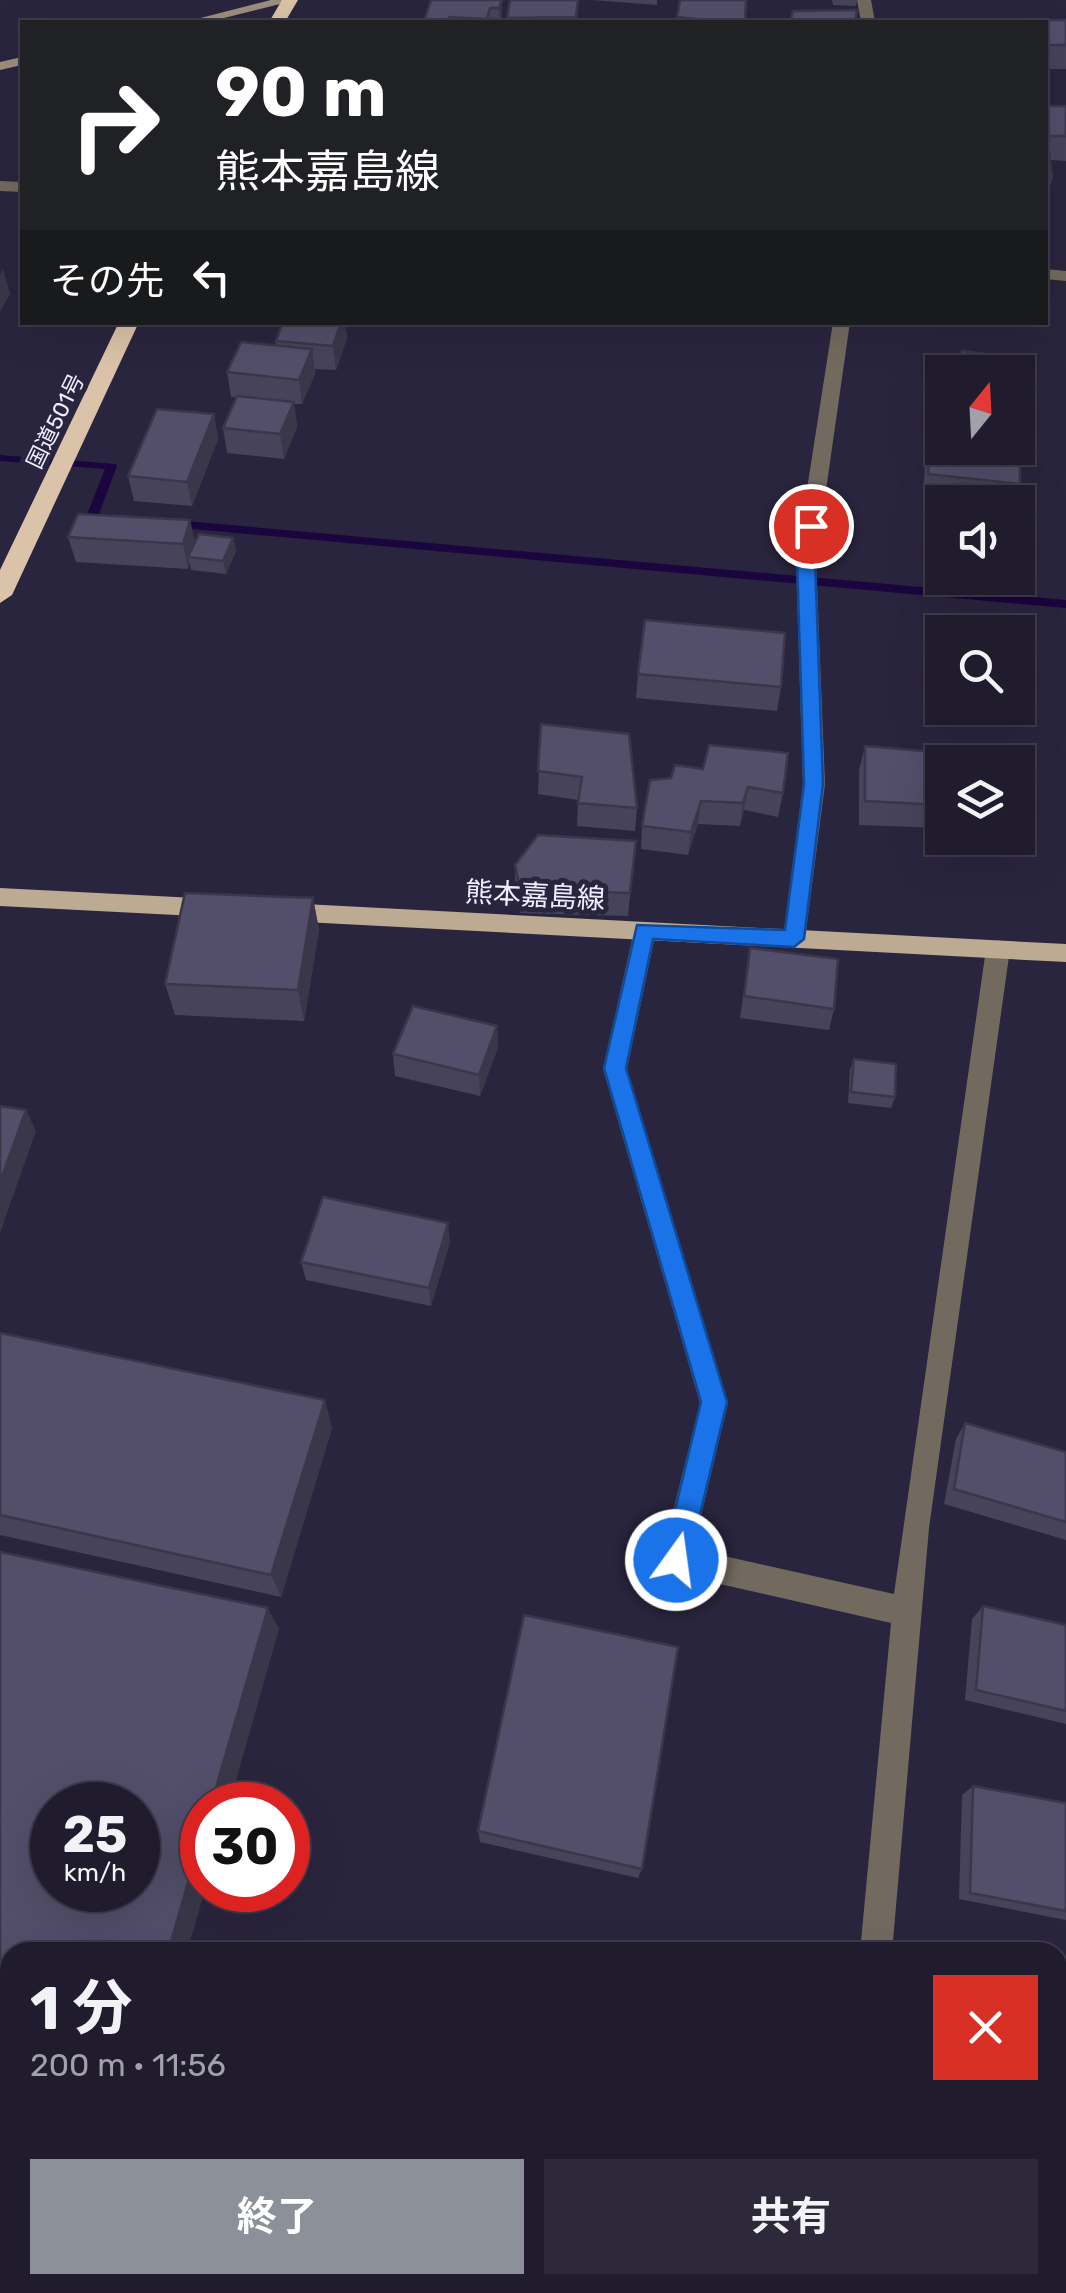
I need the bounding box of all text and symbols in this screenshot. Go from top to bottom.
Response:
text: 90 m [215,51,387,134]
icon: right [50,60,180,190]
text: 熊本嘉島線 [215,145,440,198]
icon: left [184,250,239,305]
text: その先 [50,258,164,304]
north arrow [925,355,1035,465]
map controls [925,355,1035,855]
street label: 国道501号 [21,369,90,473]
pin [769,484,854,569]
button: sound [925,485,1035,595]
icon: arrive [784,499,839,554]
button: search [925,615,1035,725]
button: layers [925,745,1035,855]
street label: 熊本嘉島線 [464,875,606,916]
position arrow [624,1508,728,1612]
speed limit sign: 30 [180,1782,310,1912]
text: 25 [63,1805,127,1865]
text: km/h [64,1858,126,1887]
text: 1 分 [30,1973,133,2044]
button: close [933,1975,1038,2080]
text: 200 m · 11:56 [30,2046,226,2084]
button: 終了 [30,2159,524,2274]
button: 共有 [544,2159,1038,2274]

